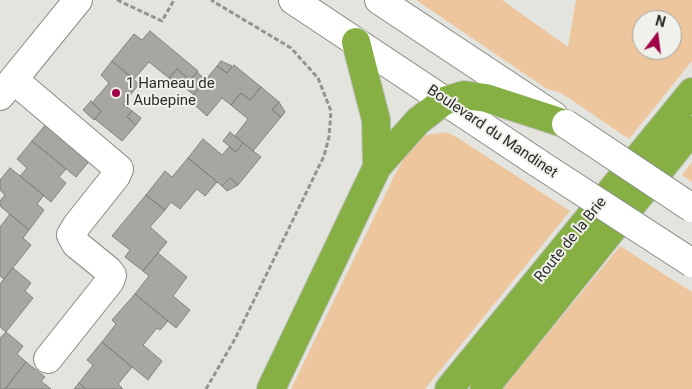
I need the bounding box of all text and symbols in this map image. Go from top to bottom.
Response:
north arrow [632,10,682,60]
text: N [654,12,667,30]
place label: 1 Hameau de l Aubepine [126,75,215,110]
street label: Boulevard du Mandinet [423,82,561,182]
marker: 1 Hameau de l Aubepine [110,87,122,99]
street label: Route de la Brie [531,194,611,286]

